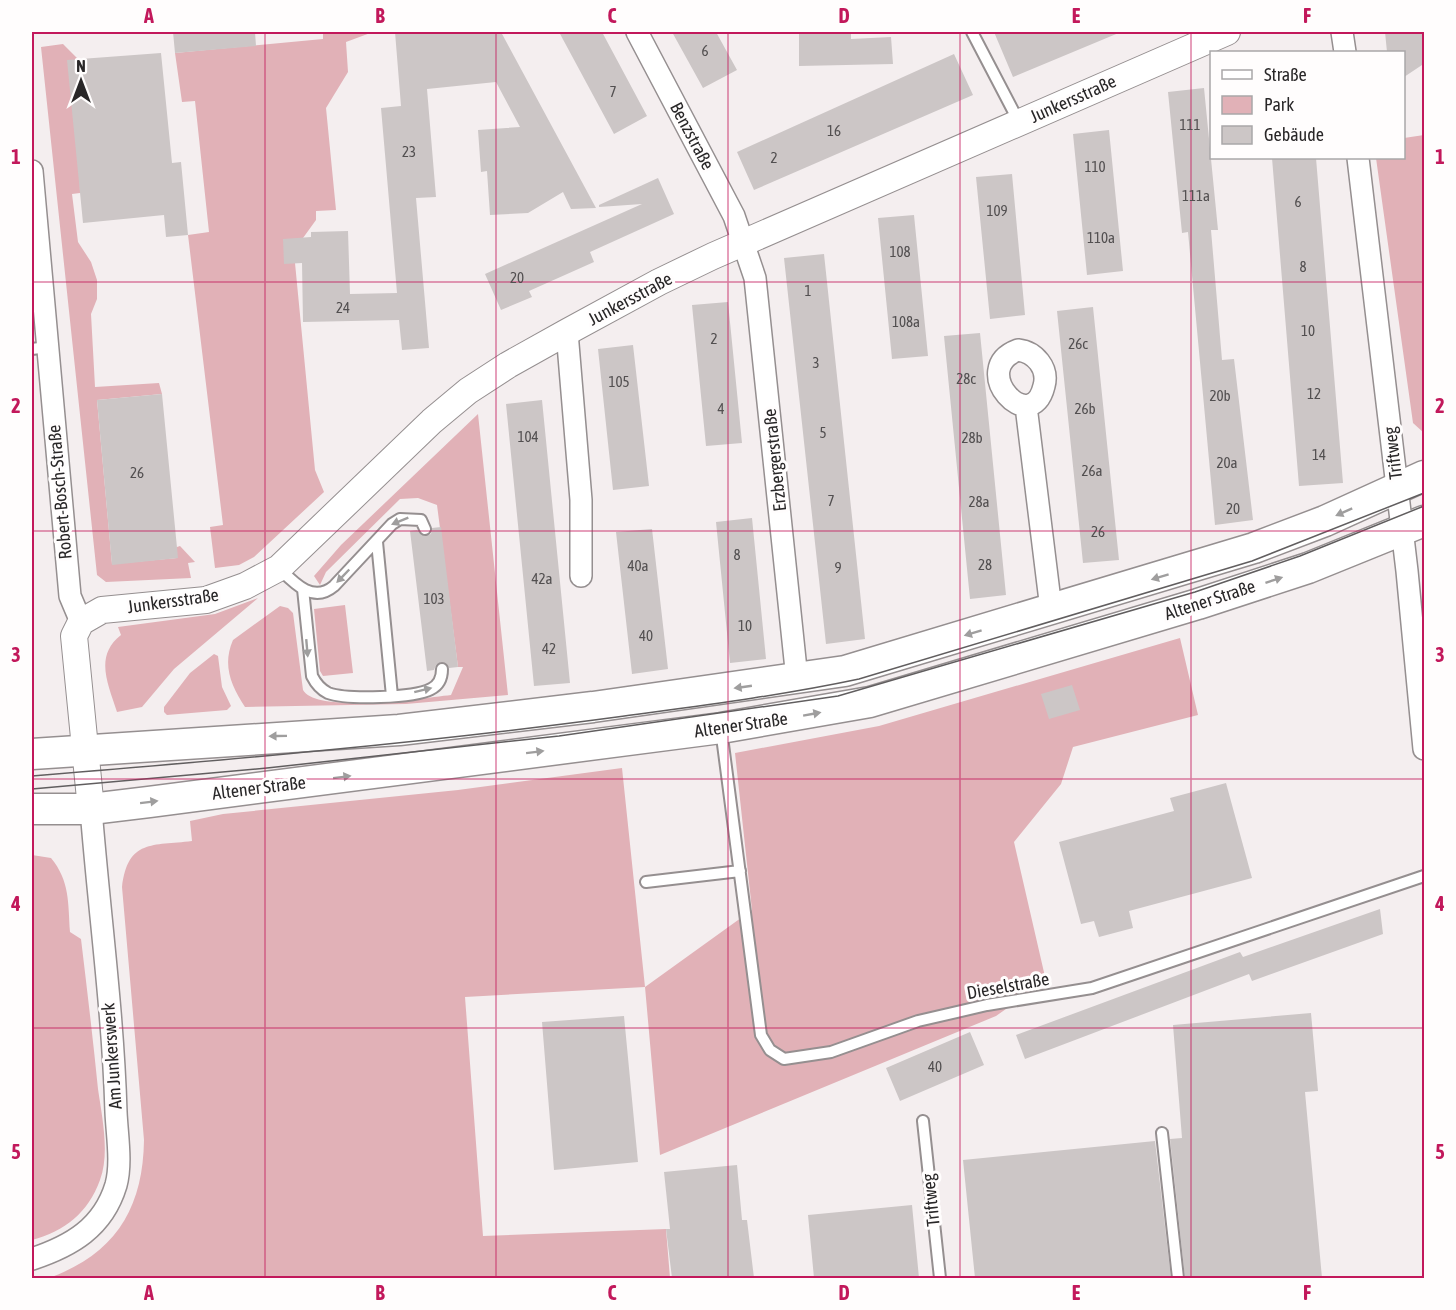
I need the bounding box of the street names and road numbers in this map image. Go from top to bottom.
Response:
street label: Junkersstraße [1026,70,1119,127]
street label: Benzstraße [666,98,719,173]
street label: Junkersstraße [584,268,675,329]
street label: Erzbergerstraße [759,408,790,513]
street label: Robert-Bosch-Straße [43,424,76,560]
street label: Triftweg [1379,425,1406,481]
street label: Altener Straße [1162,575,1258,624]
street label: Junkersstraße [126,584,220,617]
street label: Altener Straße [693,708,789,741]
street label: Altener Straße [211,771,307,804]
street label: Dieselstraße [965,968,1051,1003]
street label: Am Junkerswerk [97,1002,126,1110]
street label: Triftweg [917,1172,944,1227]

